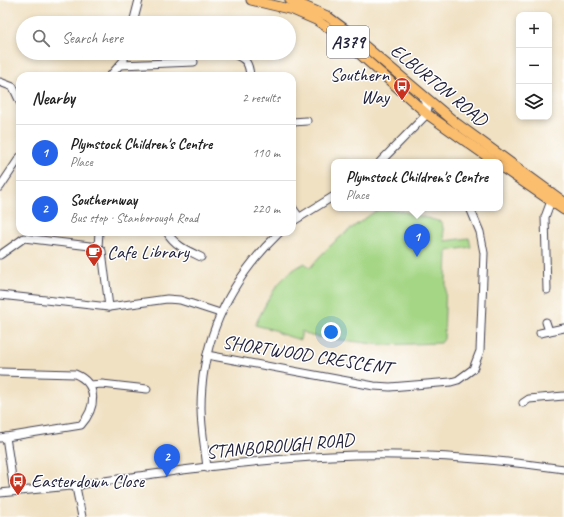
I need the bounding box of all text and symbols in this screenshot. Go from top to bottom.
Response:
map controls [516,12,552,120]
button: + [516,12,552,48]
search box [16,16,296,60]
road number: A379 [327,26,369,58]
icon: search [30,27,52,49]
text: Search here [62,29,123,48]
street label: ELBURTON ROAD [386,39,494,133]
button: − [516,48,552,84]
place label: Southern Way [330,63,391,109]
bus stop icon: Southern Way [392,76,412,101]
button: layers [516,84,552,120]
text: Nearby [32,88,75,109]
text: 2 results [242,90,280,106]
text: Plymstock Children's Centre [70,135,212,154]
text: 1 [42,145,48,161]
text: 110 m [252,145,280,161]
text: Place [70,154,93,170]
popup [331,159,503,211]
text: Plymstock Children's Centre [346,168,488,187]
text: Place [346,187,369,203]
text: Southernway [70,191,137,210]
text: 2 [42,201,48,217]
text: 220 m [252,201,280,217]
text: Bus stop · Stanborough Road [70,210,198,226]
pin: 1 [404,224,430,257]
place label: Cafe Library [107,240,190,264]
cafe icon: Cafe Library [84,242,104,267]
your location [321,322,341,342]
street label: SHORTWOOD CRESCENT [221,330,398,381]
street label: STANBOROUGH ROAD [205,427,357,464]
pin: 2 [154,444,180,477]
place label: Easterdown Close [31,469,146,493]
bus stop icon: Easterdown Close [8,471,28,496]

